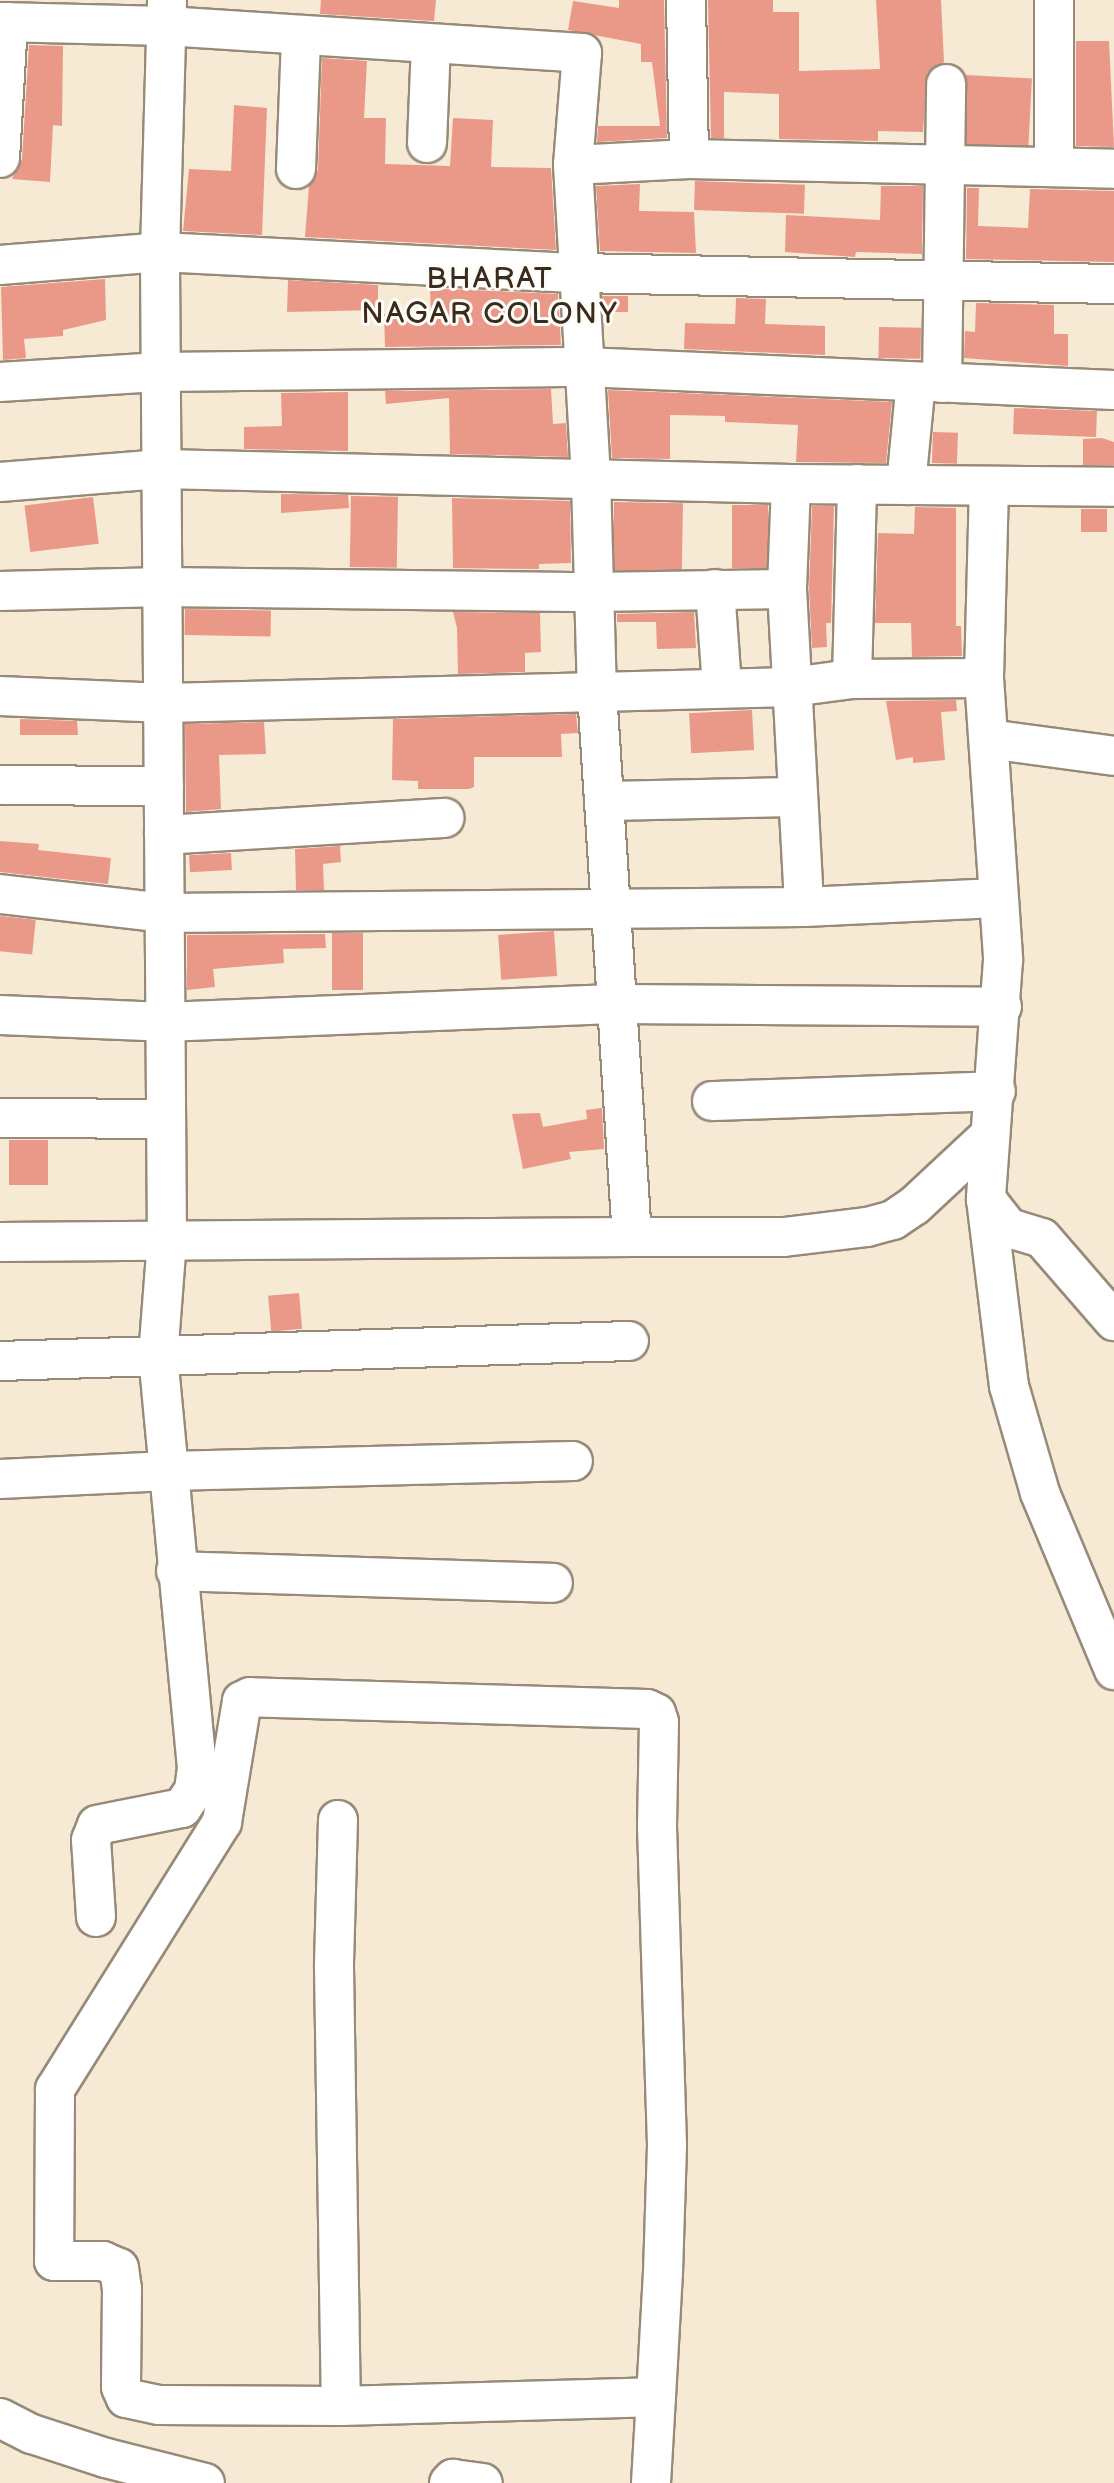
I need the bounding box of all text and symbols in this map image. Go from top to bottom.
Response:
district label: BHARAT NAGAR COLONY [361,261,619,332]

